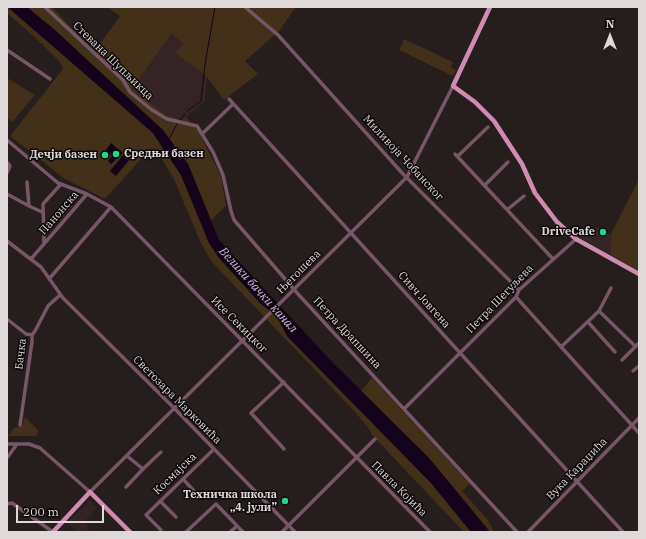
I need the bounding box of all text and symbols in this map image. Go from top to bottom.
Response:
north arrow [590,16,630,56]
text: N [606,17,614,31]
street label: Стевана Шупљикца [70,19,156,103]
street label: Миливоја Чобанског [360,113,446,203]
place label: Средњи базен [124,147,204,161]
place label: Дечји базен [30,148,97,162]
marker: Средњи базен [111,149,121,159]
marker: Дечји базен [100,150,110,160]
street label: Панонска [36,189,82,237]
place label: DriveCafe [542,225,595,239]
marker: DriveCafe [598,227,608,237]
water label: Велики бачки канал [216,244,300,336]
street label: Његошева [274,247,324,297]
street label: Петра Шегуљева [464,262,536,336]
street label: Сивч Јовгена [395,269,453,331]
street label: Исе Секицког [208,294,270,356]
street label: Петра Драпшина [310,294,384,372]
street label: Бачка [13,337,29,371]
street label: Светозара Марковића [130,353,224,447]
street label: Вука Караџића [544,435,610,503]
street label: Космајска [151,450,199,498]
street label: Павла Којића [369,459,429,519]
place label: Техничка школа „4. јули” [183,488,277,514]
marker: Техничка школа „4. јули” [280,496,290,506]
scale bar [18,497,106,523]
text: 200 m [23,504,59,519]

